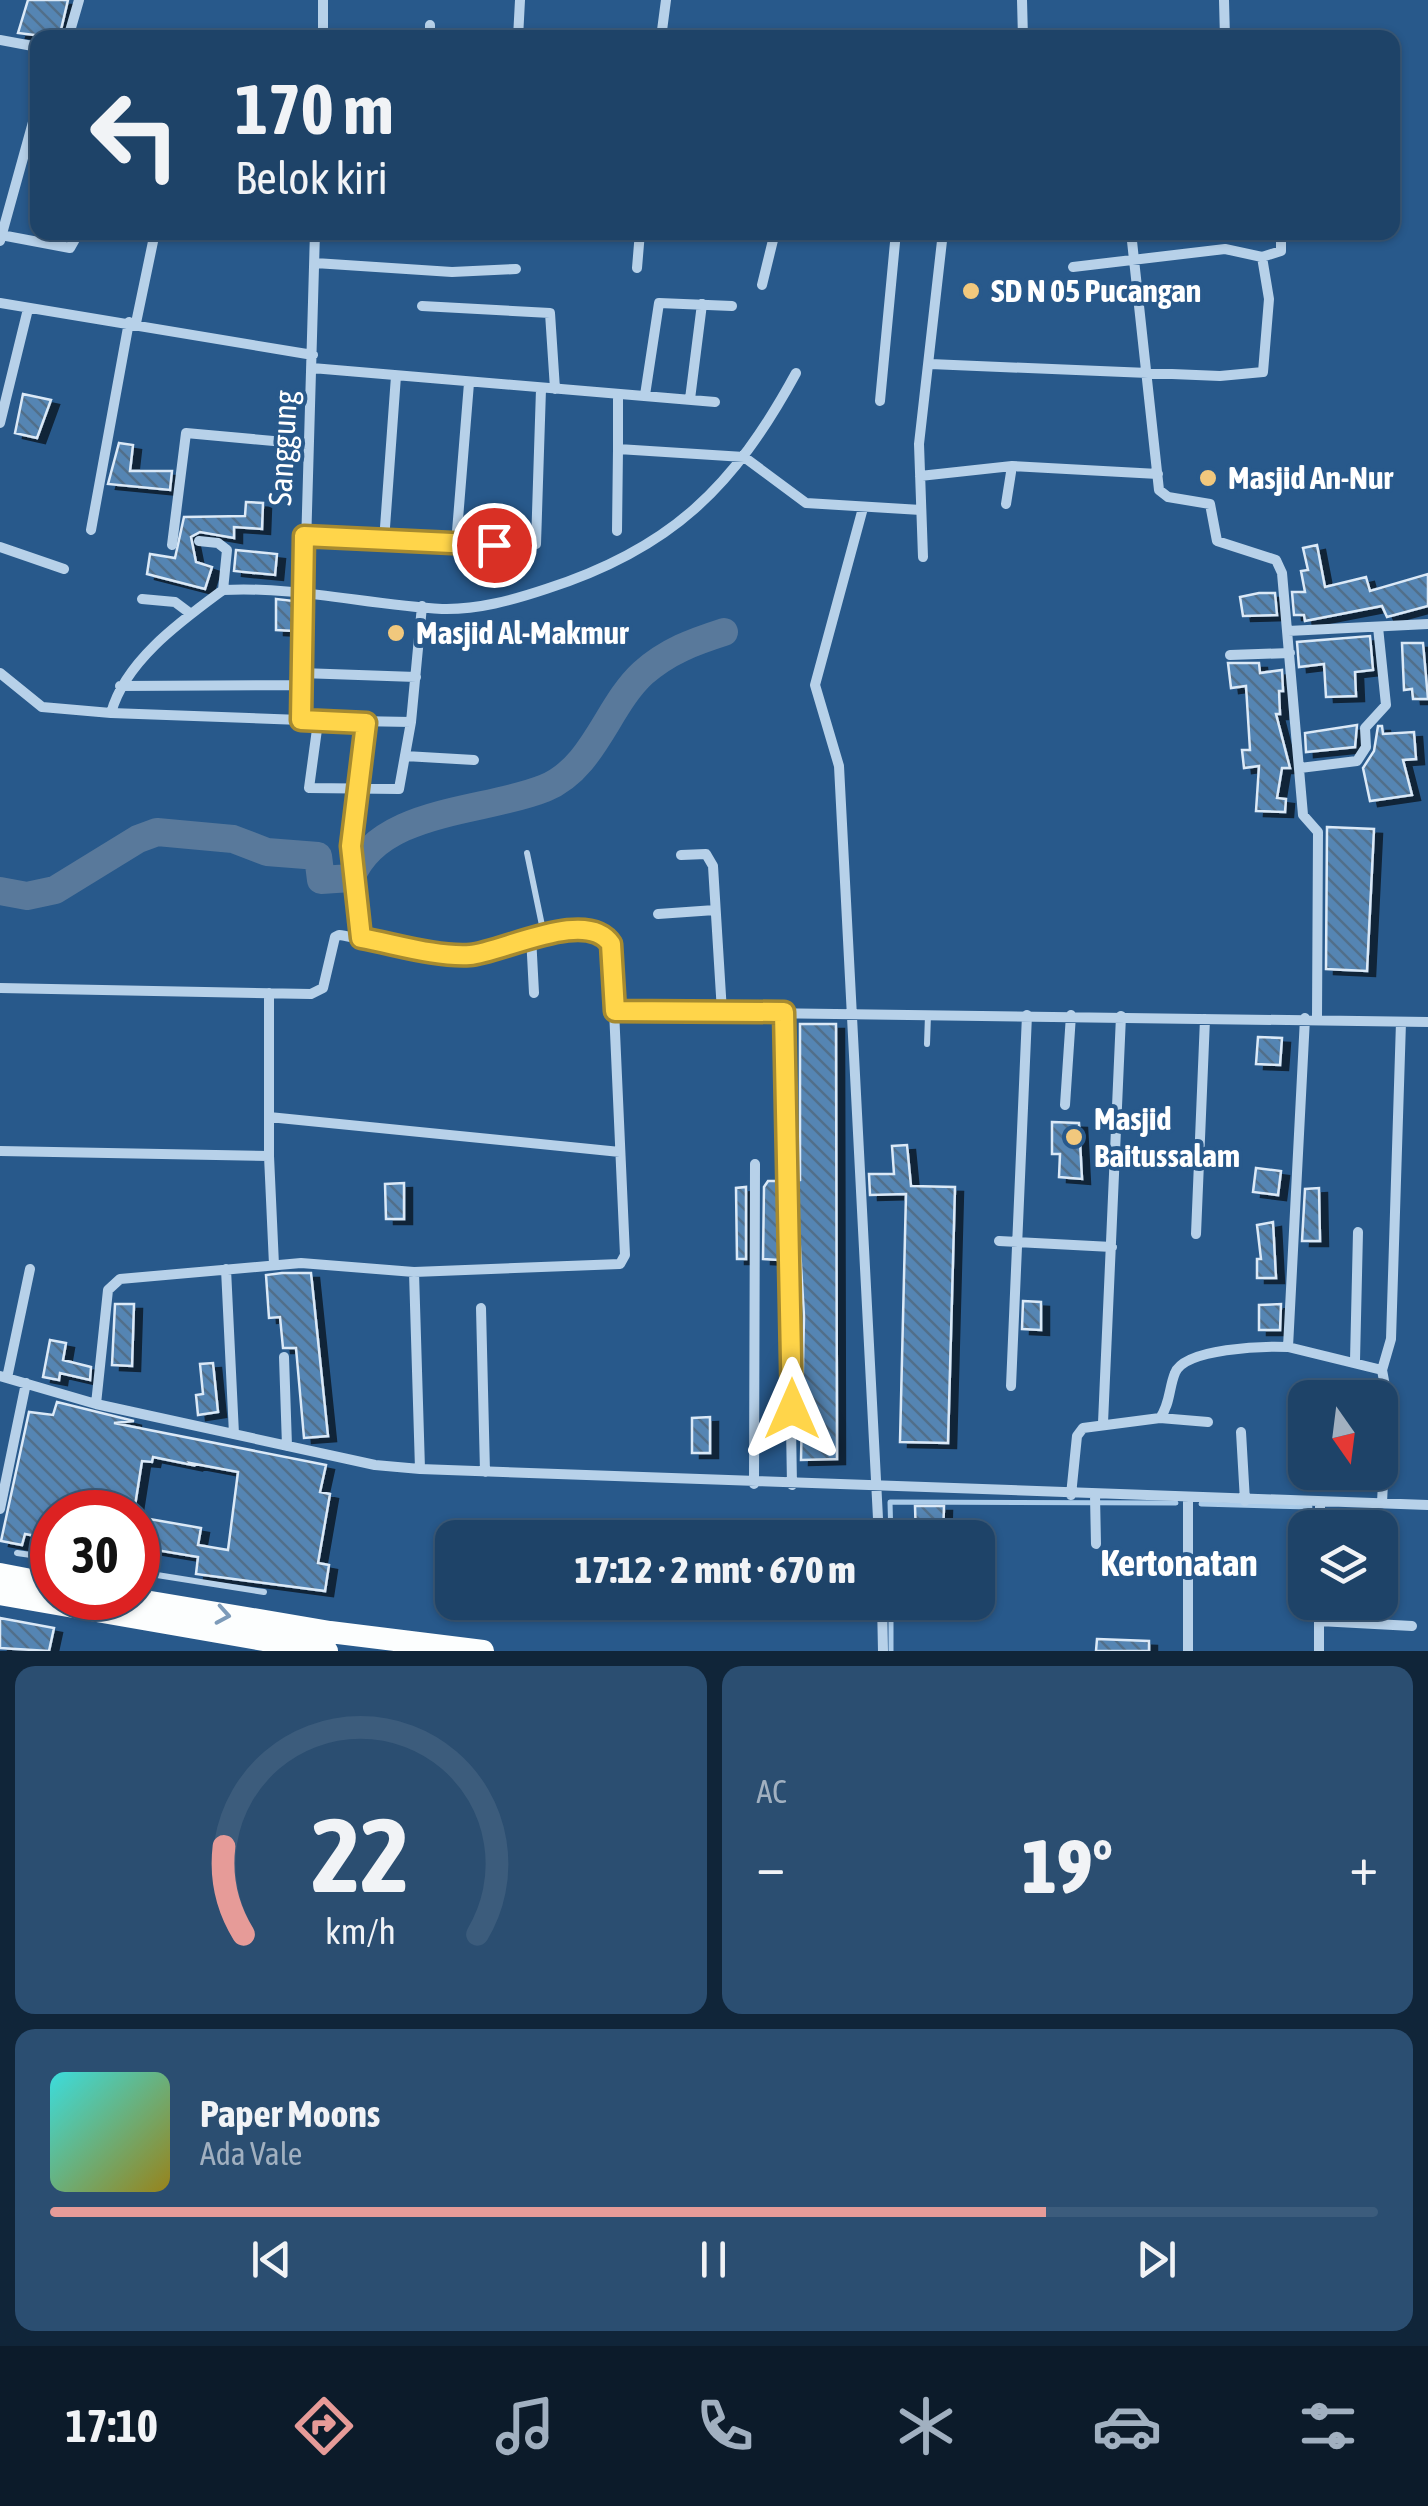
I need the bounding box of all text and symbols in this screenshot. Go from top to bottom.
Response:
text: 170 m [235,69,394,149]
icon: left [70,70,200,200]
text: Belok kiri [235,152,388,204]
place label: SD N 05 Pucangan [991,272,1201,309]
marker: SD N 05 Pucangan [960,280,982,302]
street label: Sanggung [261,389,304,507]
place label: Masjid An-Nur [1228,459,1393,496]
marker: Masjid An-Nur [1197,467,1219,489]
pin [452,503,537,588]
icon: arrive [467,518,522,573]
place label: Masjid Al-Makmur [416,614,629,651]
marker: Masjid Al-Makmur [385,622,407,644]
place label: Masjid Baitussalam [1094,1100,1240,1174]
marker: Masjid Baitussalam [1063,1126,1085,1148]
position arrow [740,1357,844,1461]
north arrow [1288,1380,1398,1490]
map controls [1288,1380,1398,1620]
speed limit sign: 30 [30,1490,160,1620]
button: layers [1288,1510,1398,1620]
district label: Kertonatan [1100,1541,1258,1584]
text: 17:12 · 2 mnt · 670 m [574,1548,856,1591]
one-way arrow [215,1604,232,1625]
text: AC [757,1773,787,1810]
text: 22 [312,1795,410,1914]
text: 19° [1022,1823,1113,1909]
text: − [757,1834,785,1897]
text: + [1349,1834,1378,1897]
text: km/h [325,1911,396,1952]
text: Paper Moons [200,2092,380,2135]
text: Ada Vale [200,2135,302,2172]
icon: previous [244,2232,299,2287]
icon: pause [686,2232,741,2287]
icon: next [1129,2232,1184,2287]
icon: directions [289,2391,359,2461]
icon: music [490,2391,560,2461]
icon: phone [690,2391,760,2461]
icon: climate [891,2391,961,2461]
icon: car [1092,2391,1162,2461]
icon: filters [1293,2391,1363,2461]
text: 17:10 [65,2400,158,2452]

